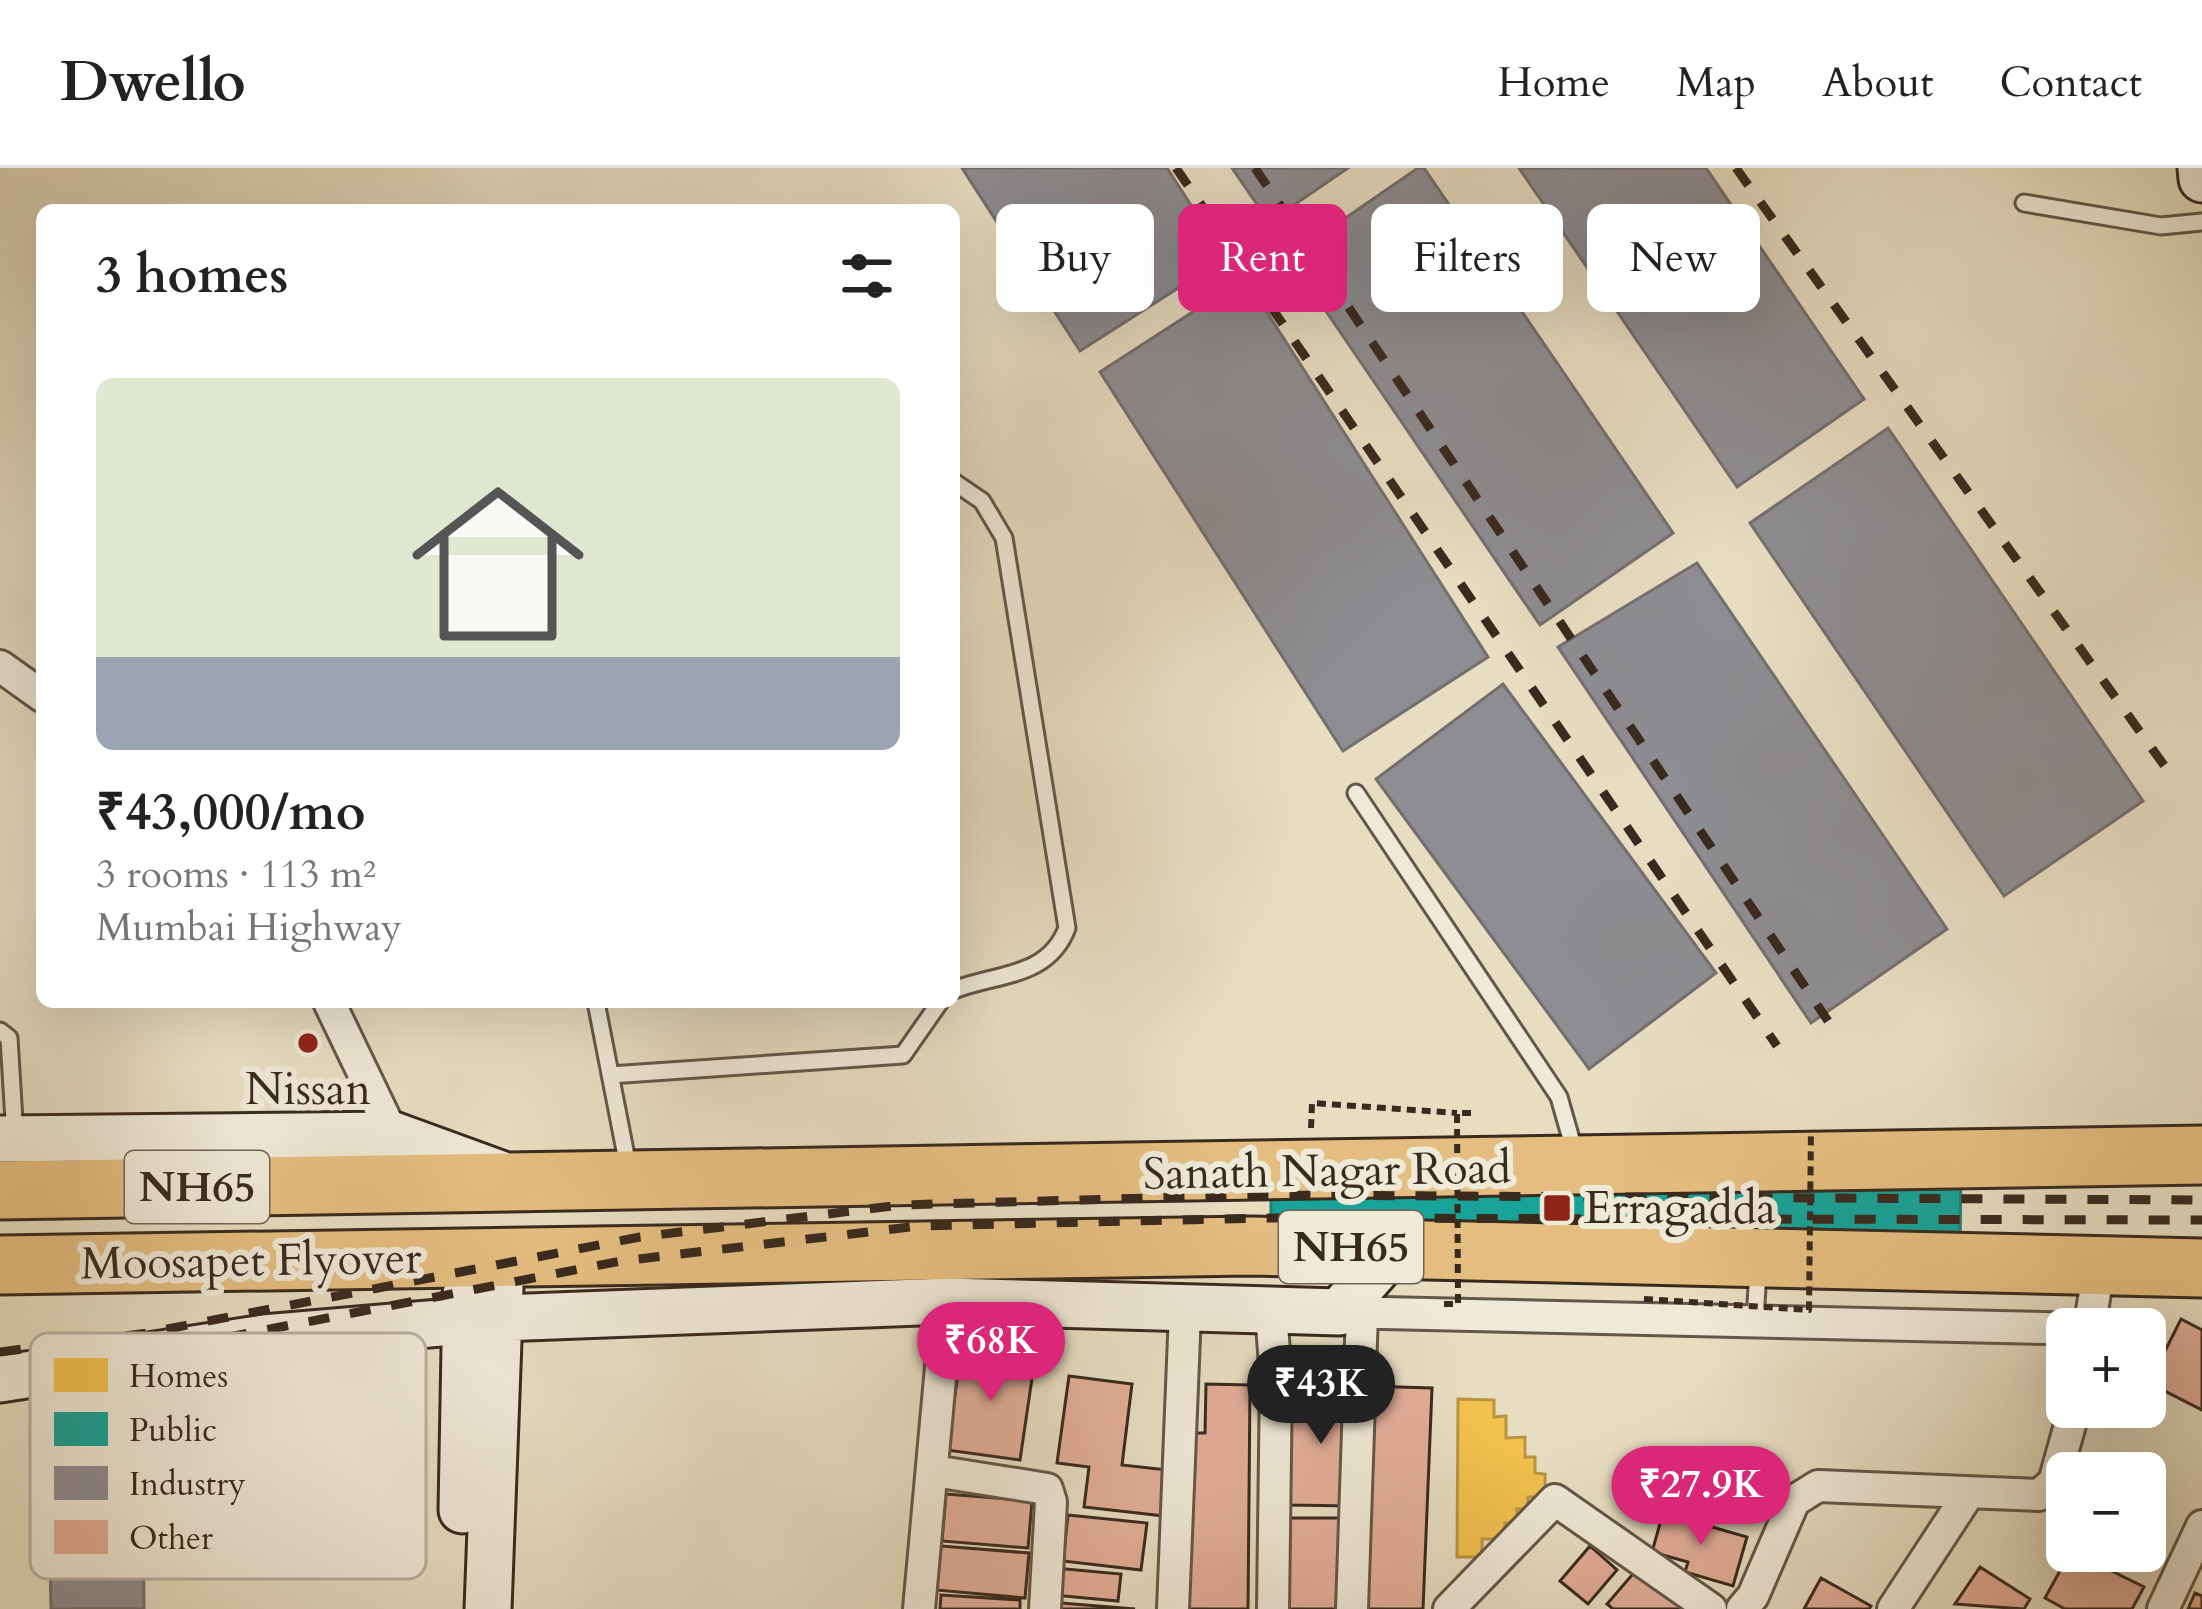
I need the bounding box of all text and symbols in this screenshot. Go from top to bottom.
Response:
text: Dwello [60,44,246,121]
text: Home [1498,54,1610,111]
text: Map [1676,54,1756,111]
text: About [1822,54,1933,111]
text: Contact [1999,54,2142,111]
chip: Buy [996,204,1154,312]
chip: Rent [1178,204,1347,312]
chip: Filters [1371,204,1563,312]
chip: New [1587,204,1760,312]
text: 3 homes [96,241,288,311]
icon: filters [834,243,900,309]
icon: home [390,456,606,672]
text: ₹43,000/mo [96,778,365,848]
text: 3 rooms · 113 m² [96,848,376,901]
text: Mumbai Highway [96,901,402,954]
marker: Nissan [295,1030,321,1056]
place label: Nissan [245,1059,372,1120]
street label: Sanath Nagar Road [1143,1137,1512,1205]
road number: NH65 [125,1151,269,1223]
place label: Erragadda [1584,1178,1776,1239]
marker: Erragadda [1541,1192,1573,1224]
road number: NH65 [1279,1211,1423,1283]
street label: Moosapet Flyover [80,1228,423,1294]
pin: ₹68K [920,1302,1062,1404]
map controls [2046,1308,2166,1572]
button: + [2046,1308,2166,1428]
text: ₹68K [944,1314,1038,1367]
legend [30,1333,426,1579]
pin: ₹43K [1250,1345,1392,1447]
text: Homes [129,1354,228,1399]
text: ₹43K [1274,1357,1368,1410]
text: Public [129,1408,217,1453]
pin: ₹27.9K [1603,1446,1799,1548]
button: − [2046,1452,2166,1572]
text: ₹27.9K [1638,1458,1764,1511]
text: Industry [129,1462,246,1507]
text: Other [129,1516,214,1561]

